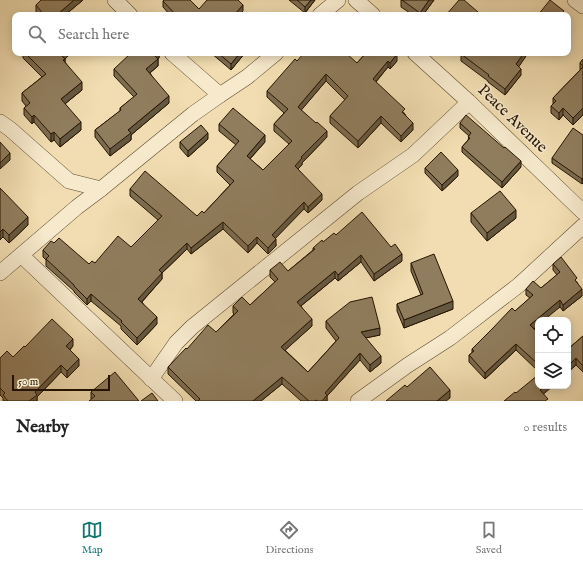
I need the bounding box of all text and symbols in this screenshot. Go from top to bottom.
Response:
search box [12,12,571,56]
icon: search [26,23,48,45]
text: Search here [58,25,129,44]
street label: Peace Avenue [473,81,551,157]
map controls [535,317,571,389]
button: locate [535,317,571,353]
button: layers [535,353,571,389]
scale bar [12,373,110,392]
text: 50 m [18,375,38,389]
text: Nearby [16,417,69,438]
text: 0 results [523,419,567,436]
tab: Map [81,519,103,557]
tab: Directions [266,519,313,557]
tab: Saved [476,519,502,557]

